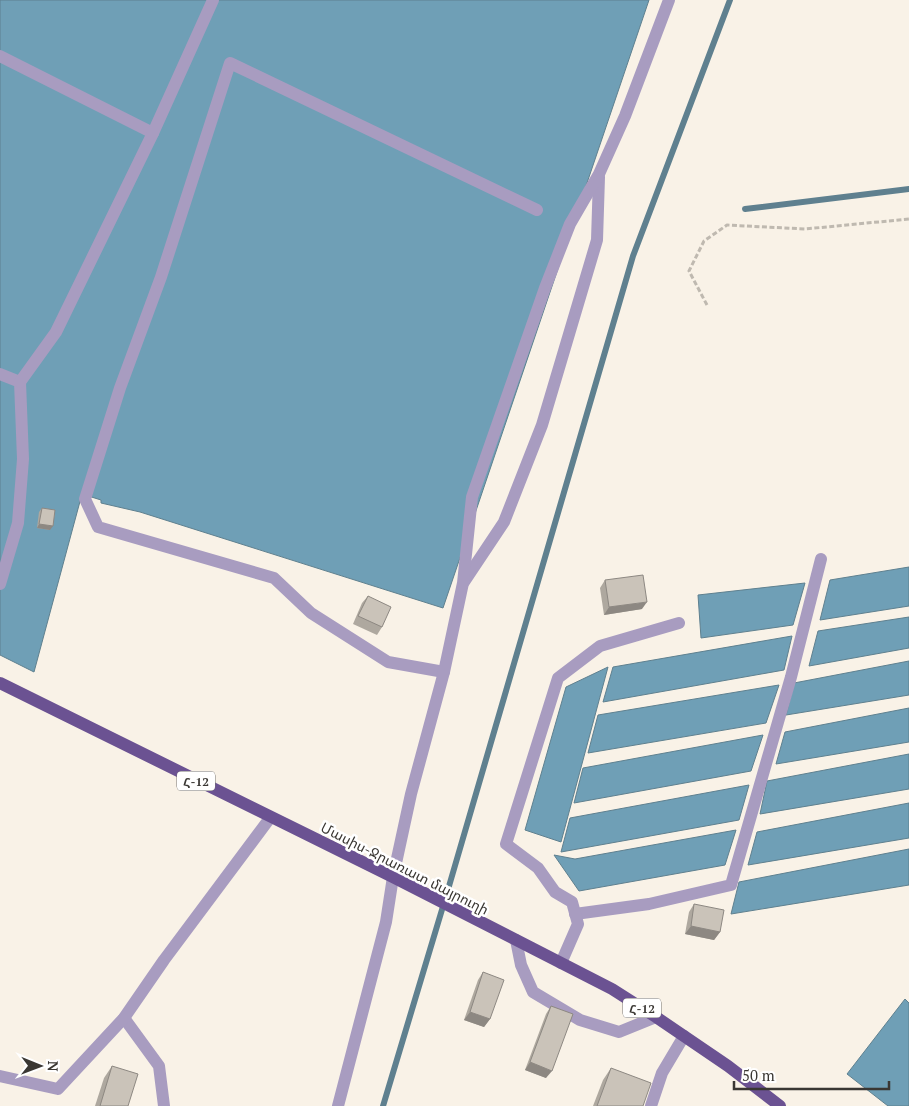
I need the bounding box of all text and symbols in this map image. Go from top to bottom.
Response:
road number: Հ-12 [177,771,215,790]
street label: Մասիս-Ջրառատ մայրուղի [318,817,492,919]
road number: Հ-12 [623,998,661,1018]
north arrow [15,1041,65,1091]
scale bar [734,1058,889,1090]
text: N [44,1061,63,1072]
text: 50 m [742,1065,775,1085]

